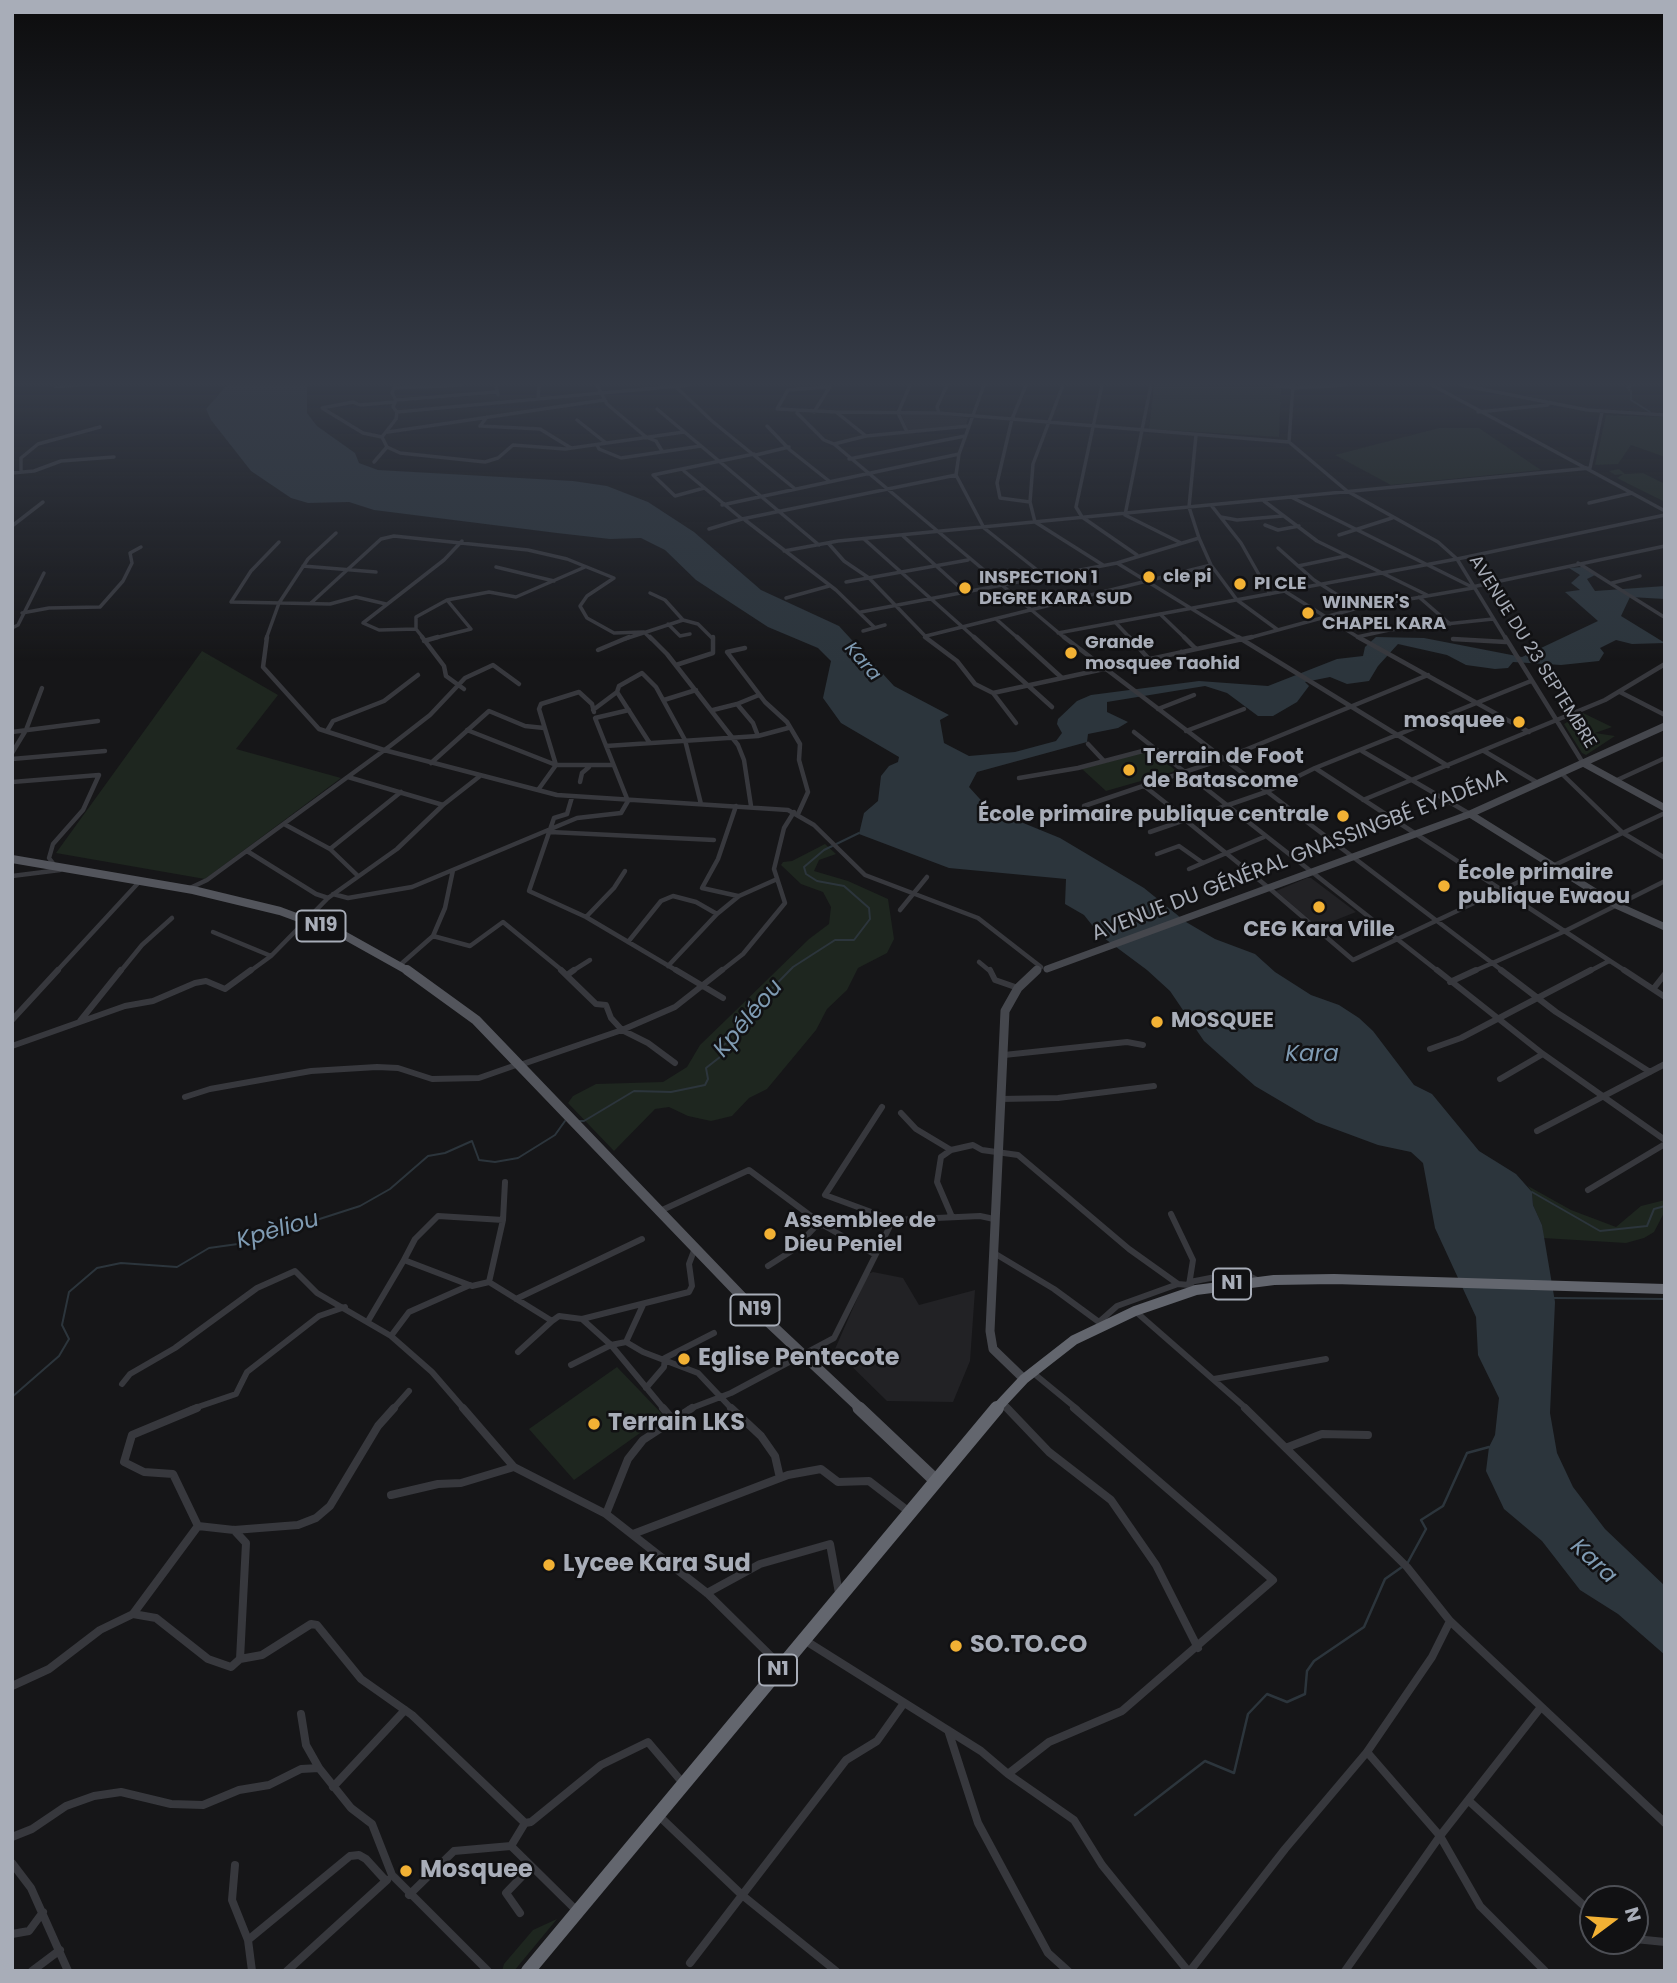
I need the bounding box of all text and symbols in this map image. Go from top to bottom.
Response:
street label: AVENUE DU 23 SEPTEMBRE [1464,551,1600,753]
place label: cle pi [1163,566,1212,588]
place label: INSPECTION 1 DEGRE KARA SUD [979,567,1132,610]
marker: cle pi [1141,569,1157,585]
place label: PI CLE [1254,573,1306,595]
marker: PI CLE [1232,576,1248,592]
marker: INSPECTION 1 DEGRE KARA SUD [957,580,973,596]
place label: WINNER'S CHAPEL KARA [1322,592,1446,634]
marker: WINNER'S CHAPEL KARA [1300,605,1316,621]
place label: Grande mosquee Taohid [1085,632,1240,674]
water label: Kara [839,638,885,686]
marker: Grande mosquee Taohid [1063,645,1079,661]
place label: mosquee [1403,709,1505,735]
marker: mosquee [1511,714,1527,730]
place label: Terrain de Foot de Batascome [1143,745,1304,795]
marker: Terrain de Foot de Batascome [1121,762,1137,778]
street label: AVENUE DU GÉNÉRAL GNASSINGBÉ EYADÉMA [1088,765,1512,947]
place label: École primaire publique centrale [978,803,1329,829]
marker: École primaire publique centrale [1335,808,1351,824]
place label: École primaire publique Ewaou [1458,861,1630,911]
marker: École primaire publique Ewaou [1436,878,1452,894]
marker: CEG Kara Ville [1311,899,1327,915]
road number: N19 [296,910,346,942]
place label: CEG Kara Ville [1243,918,1395,944]
water label: Kpéléou [709,975,789,1063]
place label: MOSQUEE [1171,1009,1274,1035]
marker: MOSQUEE [1149,1014,1165,1030]
water label: Kara [1285,1041,1339,1069]
water label: Kpèliou [234,1206,322,1256]
place label: Assemblee de Dieu Peniel [784,1209,936,1259]
marker: Assemblee de Dieu Peniel [762,1226,778,1242]
road number: N1 [1213,1268,1251,1300]
road number: N19 [730,1294,780,1326]
place label: Eglise Pentecote [698,1345,900,1373]
marker: Eglise Pentecote [676,1351,692,1367]
place label: Terrain LKS [608,1410,745,1438]
marker: Terrain LKS [586,1416,602,1432]
water label: Kara [1564,1534,1622,1590]
place label: Lycee Kara Sud [563,1551,751,1579]
marker: Lycee Kara Sud [541,1557,557,1573]
place label: SO.TO.CO [970,1632,1087,1660]
marker: SO.TO.CO [948,1638,964,1654]
road number: N1 [759,1654,797,1686]
place label: Mosquee [420,1857,533,1885]
marker: Mosquee [398,1863,414,1879]
north arrow [1579,1885,1649,1955]
text: N [1618,1904,1648,1925]

